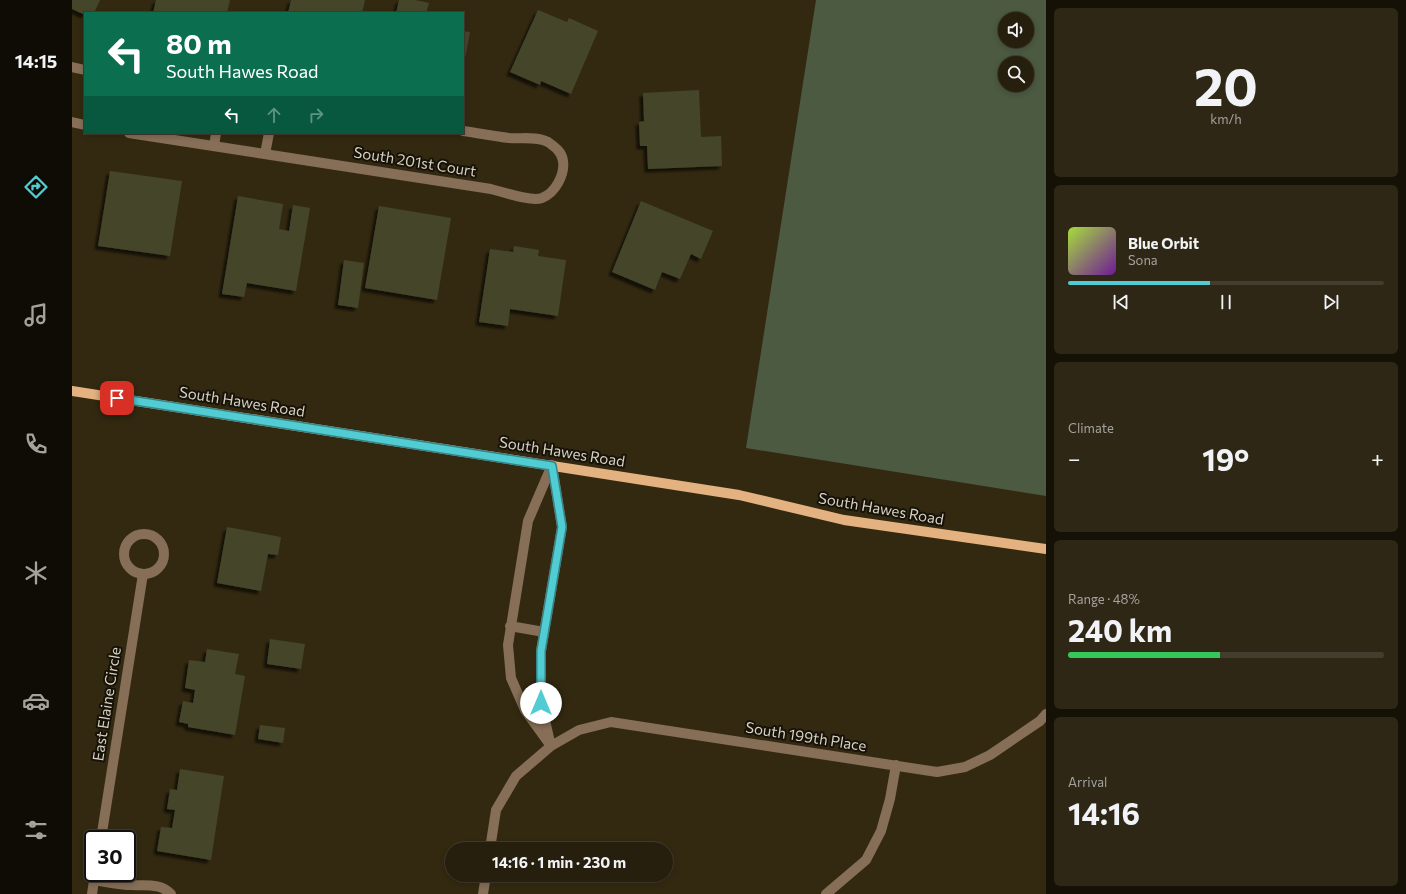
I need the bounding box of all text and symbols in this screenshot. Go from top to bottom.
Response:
map controls [998,12,1034,92]
button: sound [998,12,1034,48]
text: 80 m [166,26,232,60]
icon: left [100,28,152,80]
text: 14:15 [15,50,57,72]
text: 20 [1194,53,1258,117]
button: search [998,56,1034,92]
text: South Hawes Road [166,60,318,82]
icon: left [221,104,243,126]
icon: ahead [263,104,285,126]
icon: right [305,104,327,126]
text: km/h [1210,111,1242,127]
street label: South 201st Court [353,142,478,180]
icon: directions [22,173,50,201]
text: Blue Orbit [1128,234,1199,252]
text: Sona [1128,252,1158,268]
icon: previous [1110,291,1132,313]
icon: pause [1215,291,1237,313]
icon: next [1320,291,1342,313]
icon: music [22,301,50,329]
pin [100,381,134,415]
street label: South Hawes Road [178,382,306,420]
icon: arrive [106,387,128,409]
text: Climate [1068,420,1114,436]
icon: phone [22,430,50,458]
street label: South Hawes Road [498,432,626,470]
text: 19° [1202,440,1249,477]
text: − [1068,445,1081,472]
text: + [1371,445,1384,472]
street label: South Hawes Road [817,488,945,528]
icon: climate [22,559,50,587]
text: Range · 48% [1068,591,1140,607]
text: 240 km [1068,611,1172,648]
street label: East Elaine Circle [88,645,124,762]
position arrow [520,682,562,724]
icon: car [22,687,50,715]
street label: South 199th Place [744,718,868,754]
text: Arrival [1068,774,1107,790]
text: 14:16 [1068,794,1140,831]
icon: filters [22,816,50,844]
speed limit sign: 30 [84,830,136,882]
text: 14:16 · 1 min · 230 m [492,853,626,871]

